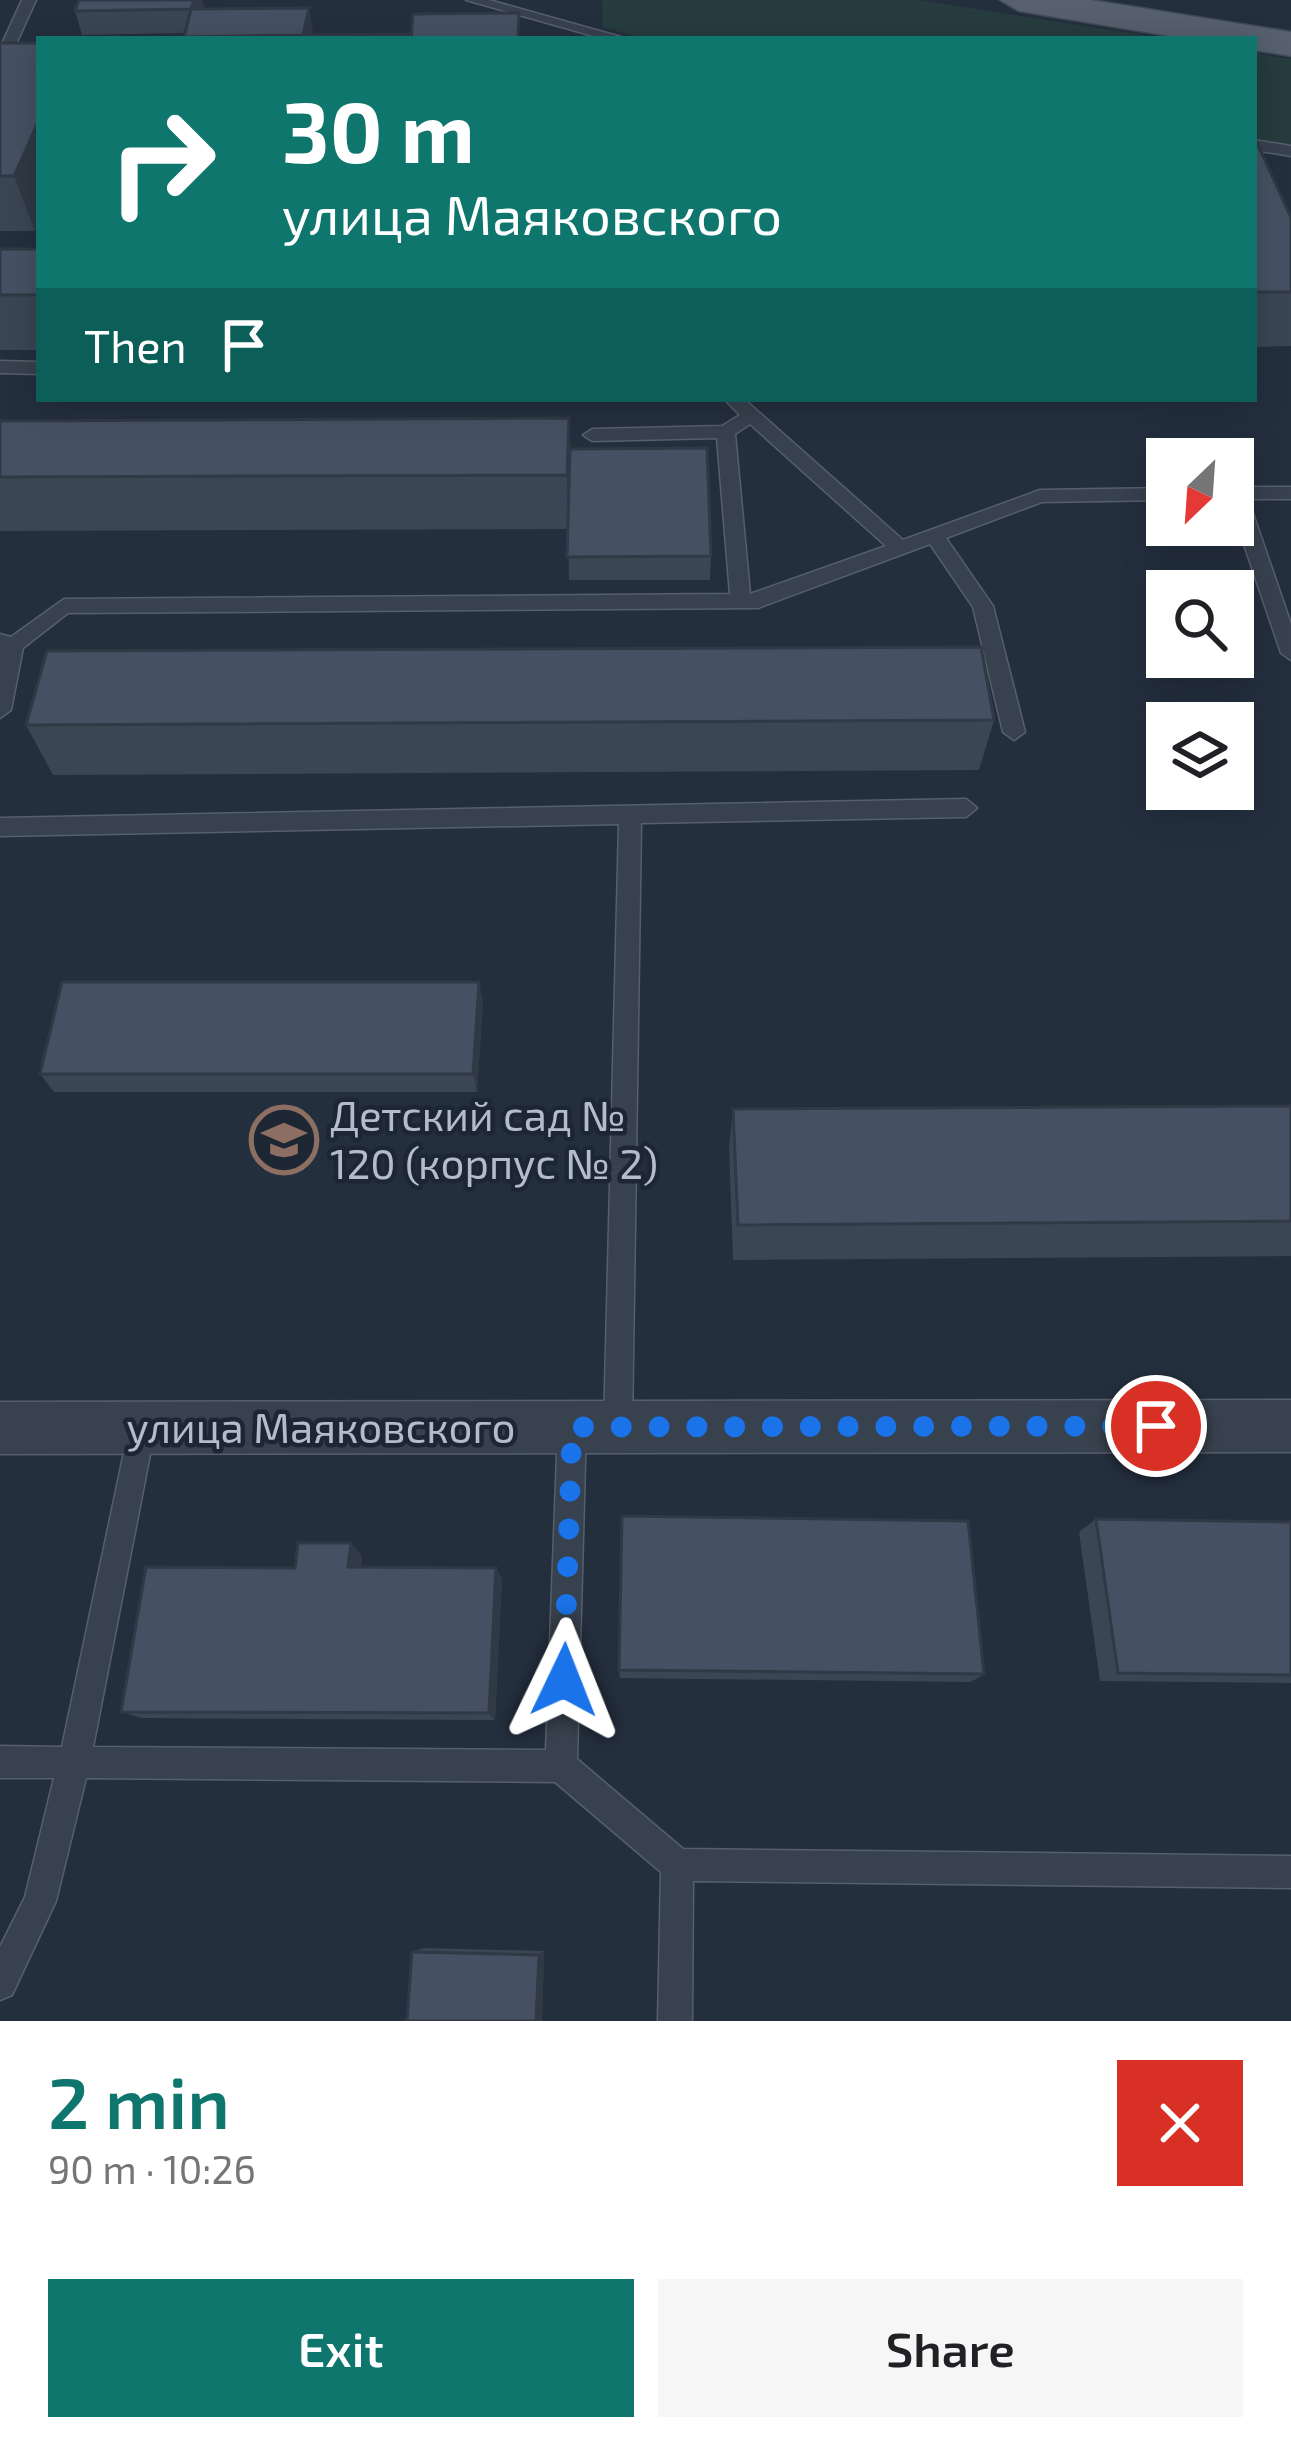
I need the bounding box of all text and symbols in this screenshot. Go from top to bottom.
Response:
text: 30 m [282,79,475,180]
icon: right [84,84,240,240]
text: улица Маяковского [282,181,782,246]
icon: arrive [211,312,277,378]
text: Then [84,318,187,372]
north arrow [1146,438,1254,546]
map controls [1146,438,1254,810]
button: search [1146,570,1254,678]
button: layers [1146,702,1254,810]
place label: Детский сад № 120 (корпус № 2) [330,1089,658,1188]
school or university icon: Детский сад № 120 (корпус № 2) [249,1105,319,1175]
pin [1105,1375,1207,1477]
icon: arrive [1123,1393,1189,1459]
street label: улица Маяковского [126,1401,516,1452]
position arrow [501,1617,627,1743]
text: 2 min [48,2057,230,2143]
button: close [1117,2060,1243,2186]
text: 90 m · 10:26 [48,2145,256,2192]
button: Exit [48,2279,634,2417]
button: Share [658,2279,1243,2417]

